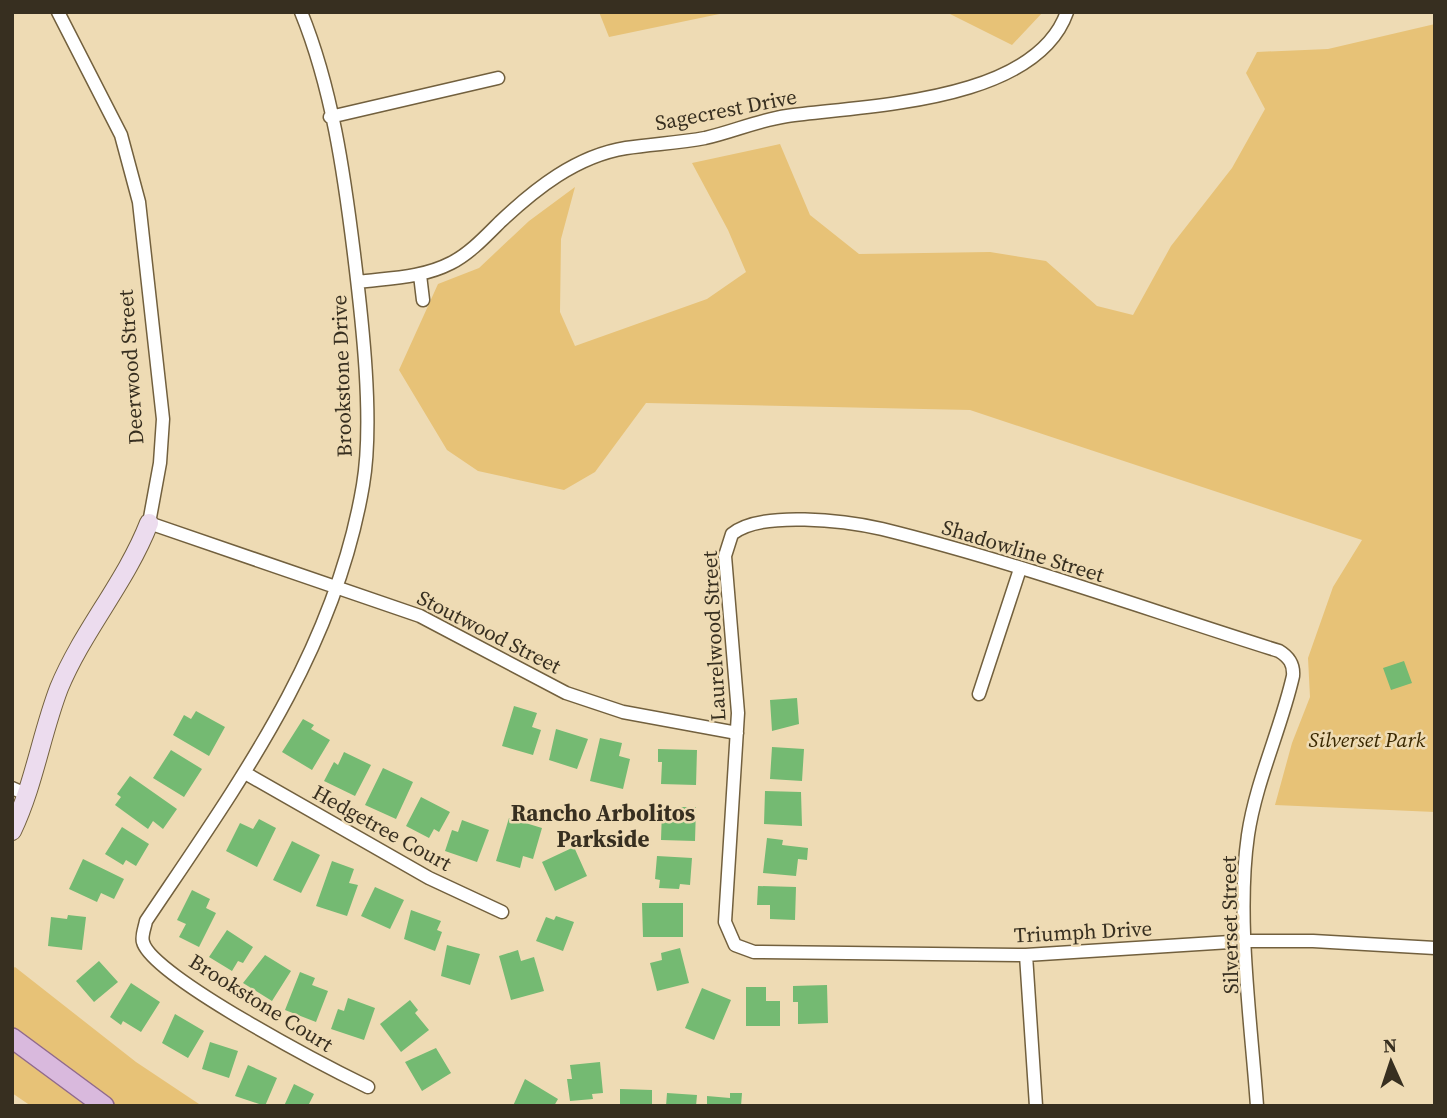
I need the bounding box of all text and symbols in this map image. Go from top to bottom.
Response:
street label: Sagecrest Drive [653,82,799,137]
street label: Deerwood Street [111,288,150,445]
street label: Brookstone Drive [324,294,359,458]
street label: Shadowline Street [939,512,1108,589]
street label: Laurelwood Street [695,550,732,722]
street label: Stoutwood Street [412,583,566,680]
park label: Silverset Park [1309,725,1425,754]
street label: Hedgetree Court [308,777,457,878]
district label: Rancho Arbolitos Parkside [511,797,695,855]
street label: Silverset Street [1214,855,1245,994]
street label: Triumph Drive [1013,913,1153,950]
street label: Brookstone Court [184,947,339,1059]
north arrow [1356,1027,1426,1097]
text: N [1383,1032,1398,1058]

